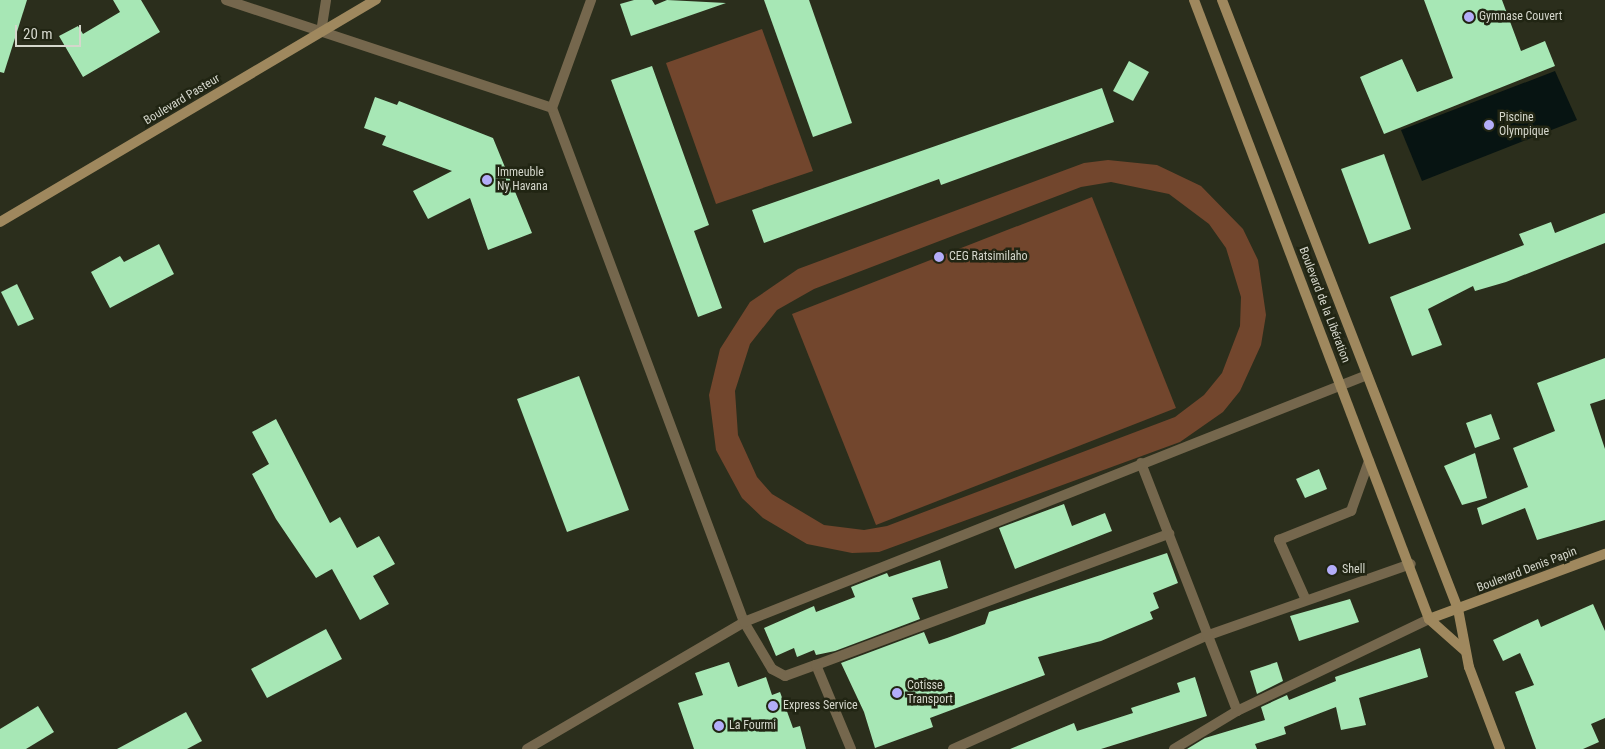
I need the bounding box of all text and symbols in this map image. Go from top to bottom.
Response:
place label: Gymnase Couvert [1479,10,1562,24]
marker: Gymnase Couvert [1463,11,1475,23]
scale bar [18,15,84,47]
text: 20 m [23,25,53,43]
street label: Boulevard Pasteur [141,72,223,128]
place label: Piscine Olympique [1499,111,1549,139]
marker: Piscine Olympique [1483,119,1495,131]
place label: Immeuble Ny Havana [497,166,548,194]
marker: Immeuble Ny Havana [481,174,493,186]
street label: Boulevard de la Libération [1295,245,1353,365]
place label: CEG Ratsimilaho [949,250,1028,264]
marker: CEG Ratsimilaho [933,251,945,263]
street label: Boulevard Denis Papin [1475,544,1579,596]
place label: Shell [1342,563,1365,577]
marker: Shell [1326,564,1338,576]
place label: Cotisse Transport [907,679,953,707]
marker: Cotisse Transport [891,687,903,699]
place label: Express Service [783,699,858,713]
marker: Express Service [767,700,779,712]
place label: La Fourmi [729,719,776,733]
marker: La Fourmi [713,720,725,732]

